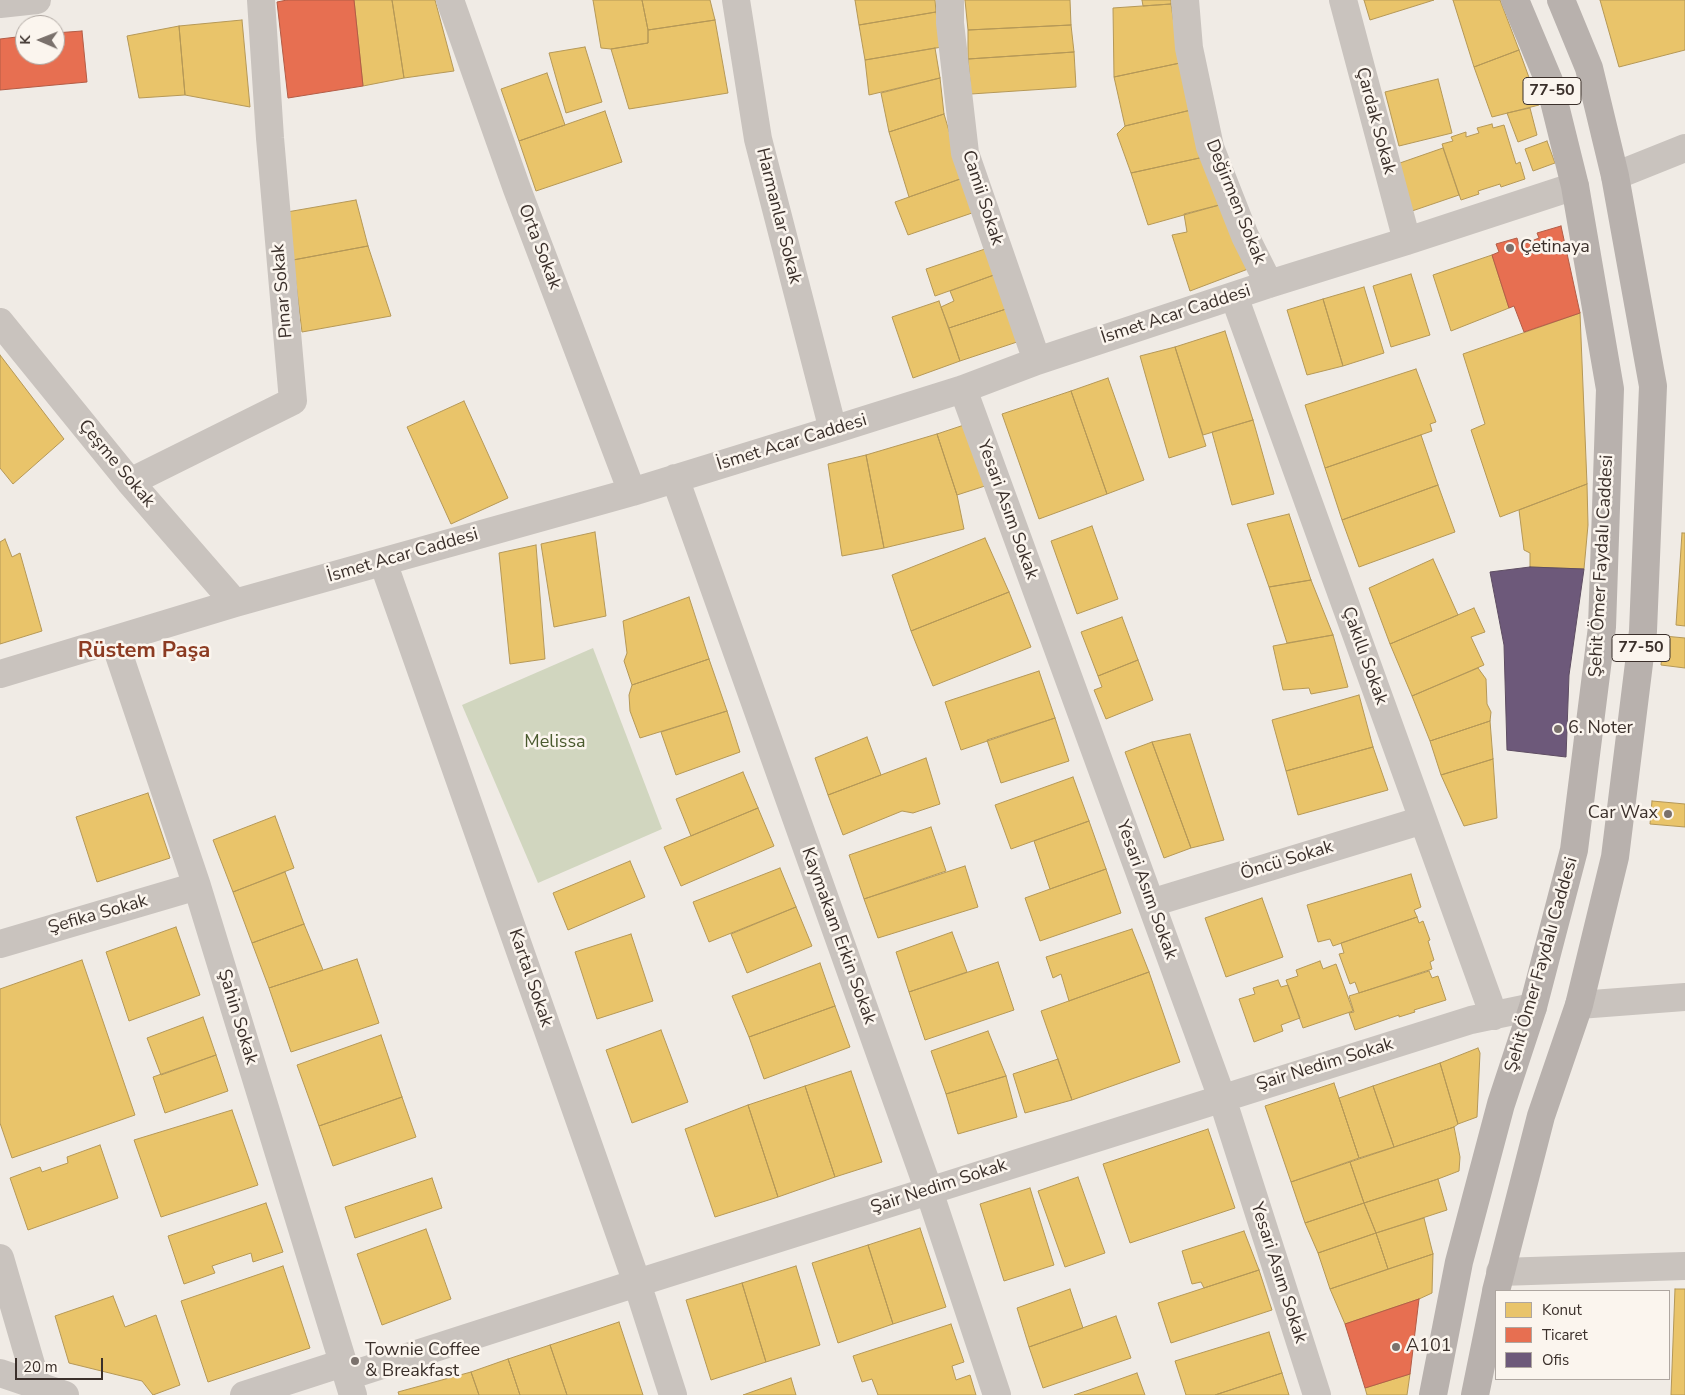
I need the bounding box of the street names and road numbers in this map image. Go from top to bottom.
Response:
street label: Çardak Sokak [1350,65,1400,177]
road number: 77-50 [1523,78,1581,104]
street label: Değirmen Sokak [1200,137,1270,267]
street label: Harmanlar Sokak [751,146,805,286]
street label: Camii Sokak [957,148,1007,248]
street label: Orta Sokak [513,201,565,293]
street label: Pınar Sokak [268,243,298,339]
street label: İsmet Acar Caddesi [1099,281,1253,349]
street label: İsmet Acar Caddesi [714,410,870,476]
street label: Çeşme Sokak [73,416,159,512]
street label: Yesari Asım Sokak [972,437,1042,583]
street label: Şehit Ömer Faydalı Caddesi [1585,454,1619,678]
street label: İsmet Acar Caddesi [325,524,481,588]
street label: Çakıllı Sokak [1336,604,1392,708]
road number: 77-50 [1612,634,1670,661]
street label: Yesari Asım Sokak [1111,817,1181,963]
street label: Öncü Sokak [1238,837,1336,885]
street label: Kaymakam Erkin Sokak [796,845,880,1027]
street label: Şehit Ömer Faydalı Caddesi [1501,855,1583,1075]
street label: Şefika Sokak [46,891,150,939]
street label: Kartal Sokak [503,926,557,1030]
street label: Şahin Sokak [212,967,262,1067]
street label: Şair Nedim Sokak [1254,1034,1396,1096]
street label: Şair Nedim Sokak [868,1155,1010,1219]
street label: Yesari Asım Sokak [1245,1200,1311,1346]

